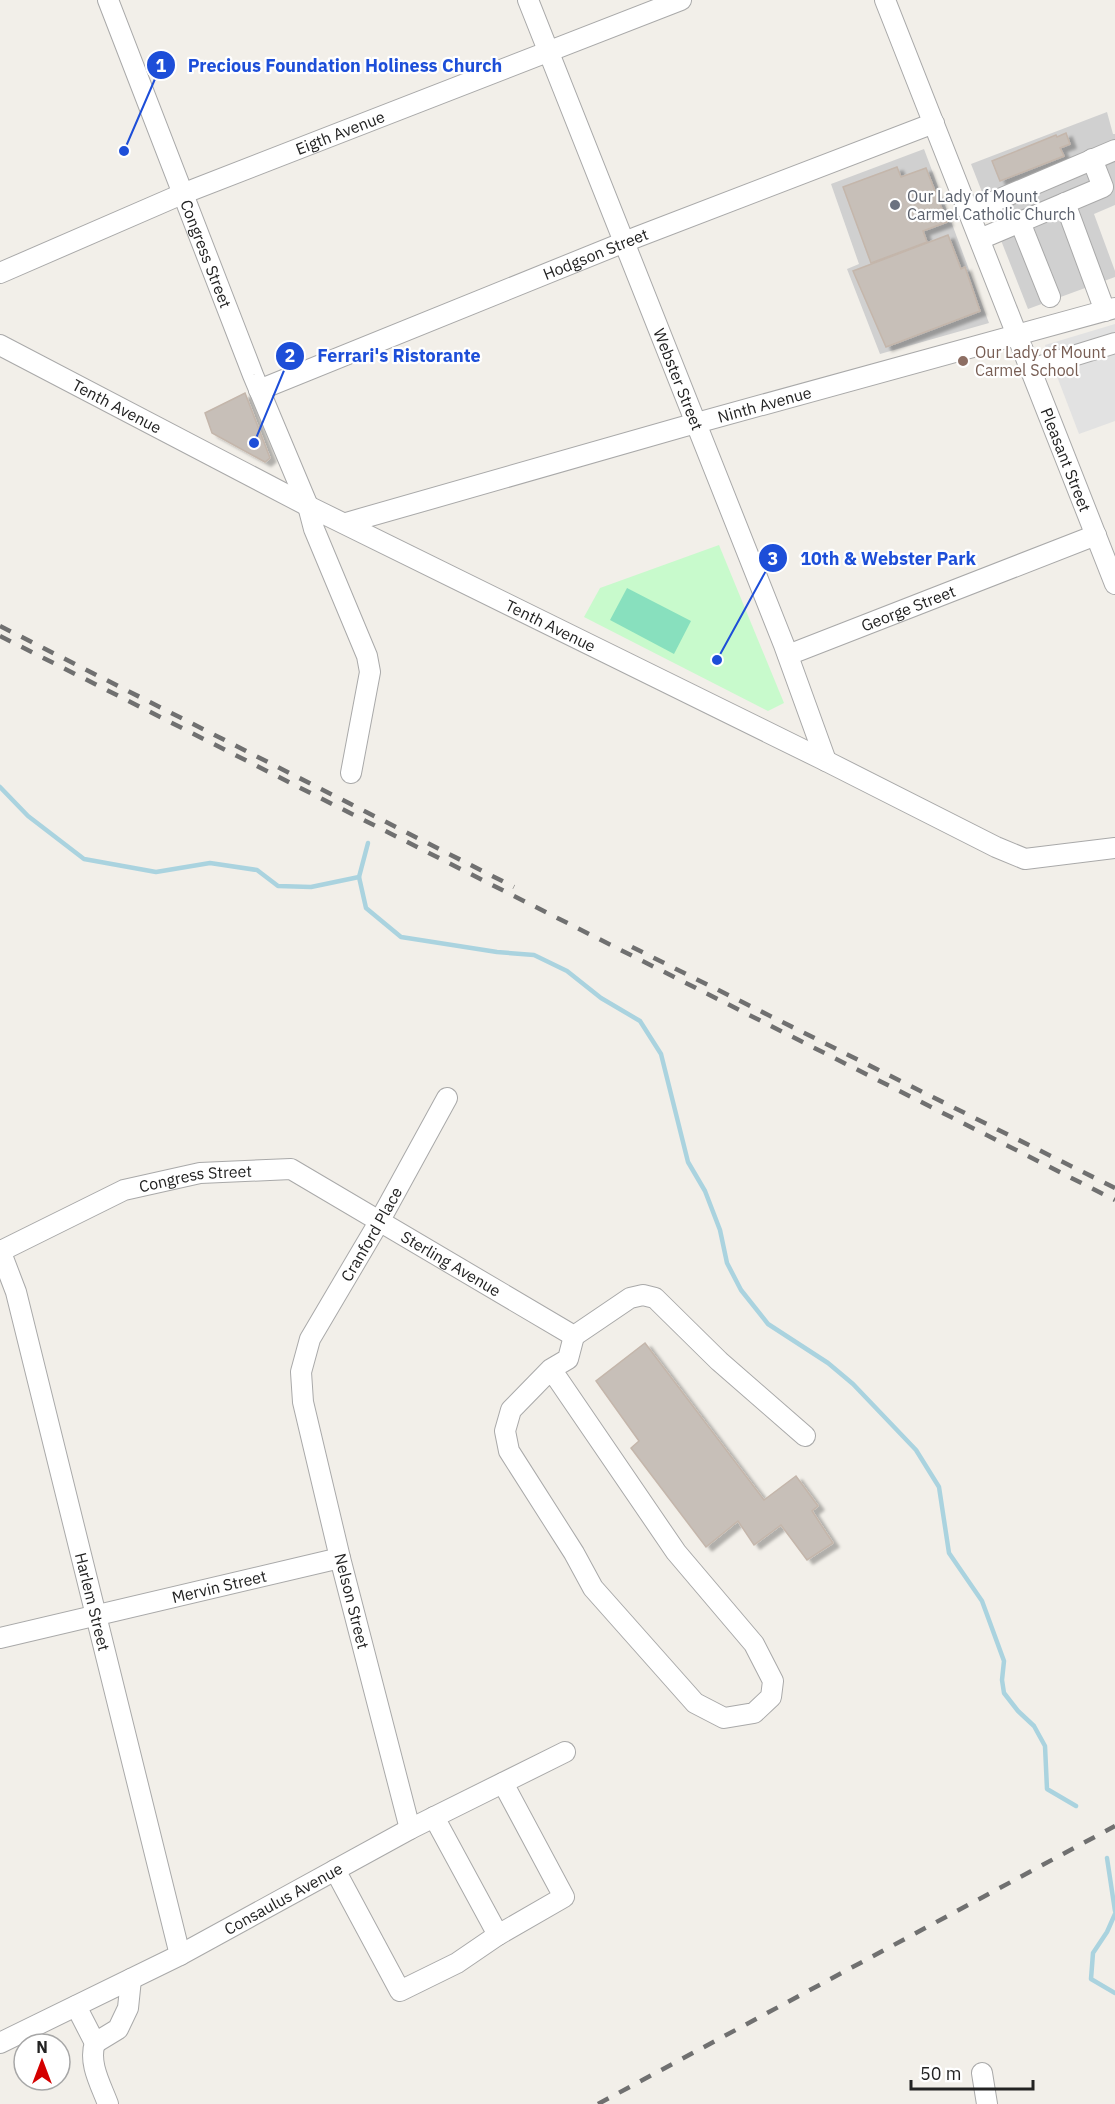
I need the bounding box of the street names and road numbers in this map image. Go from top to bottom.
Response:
street label: Eigth Avenue [293,106,388,159]
street label: Congress Street [176,197,236,311]
street label: Hodgson Street [540,224,651,284]
street label: Webster Street [649,325,708,433]
street label: Tenth Avenue [69,375,165,438]
street label: Ninth Avenue [715,382,814,427]
street label: Pleasant Street [1037,405,1096,515]
street label: George Street [858,581,958,636]
street label: Tenth Avenue [502,595,599,656]
street label: Congress Street [137,1161,252,1196]
street label: Cranford Place [336,1183,406,1285]
street label: Sterling Avenue [397,1226,505,1301]
street label: Harlem Street [71,1551,114,1653]
street label: Nelson Street [330,1551,374,1651]
street label: Mervin Street [170,1566,268,1607]
street label: Consaulus Avenue [221,1858,346,1939]

